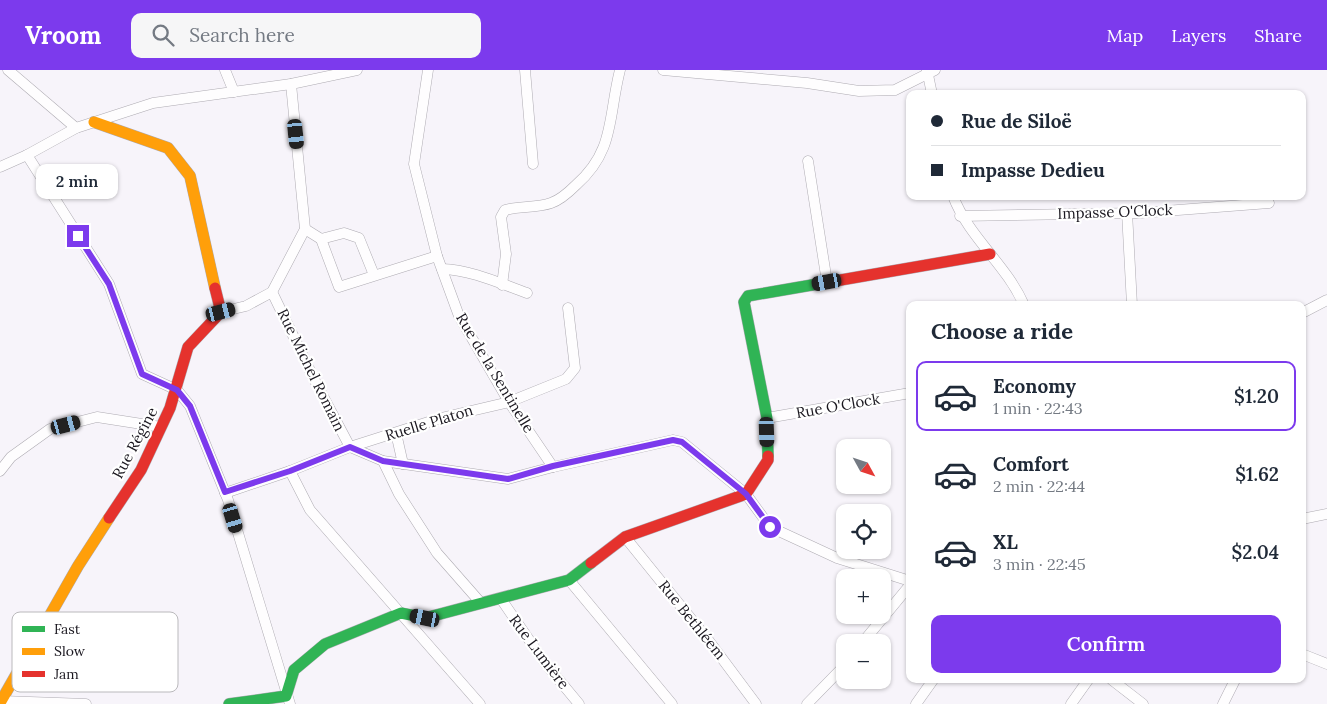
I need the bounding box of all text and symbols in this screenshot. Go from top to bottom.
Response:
search box [131,13,481,58]
text: Vroom [25,20,101,51]
icon: search [149,21,177,49]
text: Search here [189,23,295,47]
text: Map [1107,24,1143,47]
text: Layers [1171,24,1226,47]
text: Share [1254,24,1302,47]
text: Rue de Siloë [961,109,1072,133]
car [286,118,305,150]
text: Impasse Dedieu [961,158,1105,182]
callout: 2 min [37,164,119,198]
text: 2 min [56,171,98,191]
street label: Impasse O'Clock [1057,200,1173,223]
route end [67,225,89,247]
car [810,272,843,292]
car [204,301,237,323]
street label: Rue Michel Romain [274,305,349,434]
street label: Rue de la Sentinelle [452,309,539,436]
text: Choose a ride [931,317,1073,345]
icon: car [933,374,978,419]
text: Economy [993,374,1076,398]
text: $1.20 [1234,384,1279,408]
street label: Rue O'Clock [794,389,881,422]
text: 1 min · 22:43 [993,398,1083,418]
street label: Ruelle Platon [382,400,475,445]
street label: Rue Régine [108,404,161,482]
car [49,414,82,436]
car [758,417,775,447]
north arrow [836,439,891,494]
map controls [836,439,891,689]
icon: car [933,452,978,497]
text: Comfort [993,452,1069,476]
text: $1.62 [1235,462,1279,486]
text: 2 min · 22:44 [993,476,1085,496]
car [221,501,244,535]
button: locate [836,504,891,559]
route start [759,516,781,538]
icon: car [933,530,978,575]
text: XL [993,530,1018,554]
text: $2.04 [1231,540,1279,564]
text: 3 min · 22:45 [993,554,1086,574]
button: + [836,569,891,624]
street label: Rue Bethléem [655,576,730,663]
car [408,608,441,628]
street label: Rue Lumière [505,611,574,693]
legend [12,612,178,692]
button: Confirm [931,615,1281,673]
text: Fast [54,620,81,638]
button: − [836,634,891,689]
text: Slow [54,642,86,660]
text: Jam [53,665,79,683]

